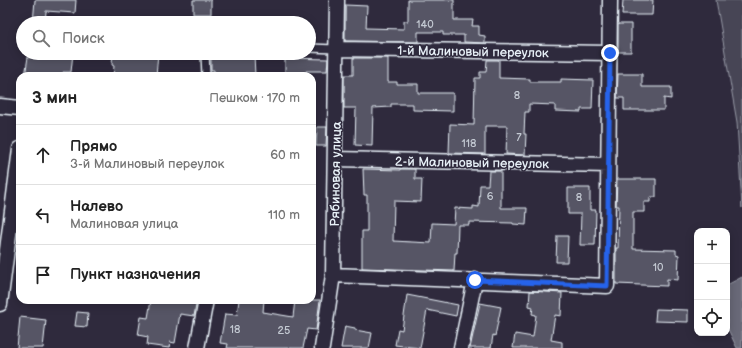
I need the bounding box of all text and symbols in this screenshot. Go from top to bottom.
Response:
search box [16,16,316,60]
house number: 140 [416,18,434,31]
icon: search [30,27,52,49]
text: Поиск [62,29,105,48]
street label: 1-й Малиновый переулок [397,43,549,61]
route end [601,44,619,62]
text: 3 мин [32,88,77,108]
house number: 8 [514,89,520,102]
text: Пешком · 170 m [209,90,300,106]
street label: Рябиновая улица [327,121,345,227]
house number: 7 [516,131,522,144]
text: Прямо [70,137,117,156]
house number: 118 [462,137,476,150]
icon: ahead [32,144,54,166]
text: 60 m [270,147,300,163]
street label: 2-й Малиновый переулок [395,154,549,172]
text: 3-й Малиновый переулок [70,156,225,172]
house number: 6 [487,190,494,203]
house number: 8 [576,191,582,204]
text: Налево [70,197,123,216]
icon: left [32,204,54,226]
text: 110 m [268,207,300,223]
text: Малиновая улица [70,216,179,232]
map controls [694,228,730,336]
button: + [694,228,730,264]
house number: 10 [653,261,664,274]
icon: arrive [32,264,54,286]
button: − [694,264,730,300]
text: Пункт назначения [70,265,201,284]
route start [466,271,484,289]
button: locate [694,300,730,336]
house number: 18 [230,323,240,336]
house number: 25 [278,324,290,337]

